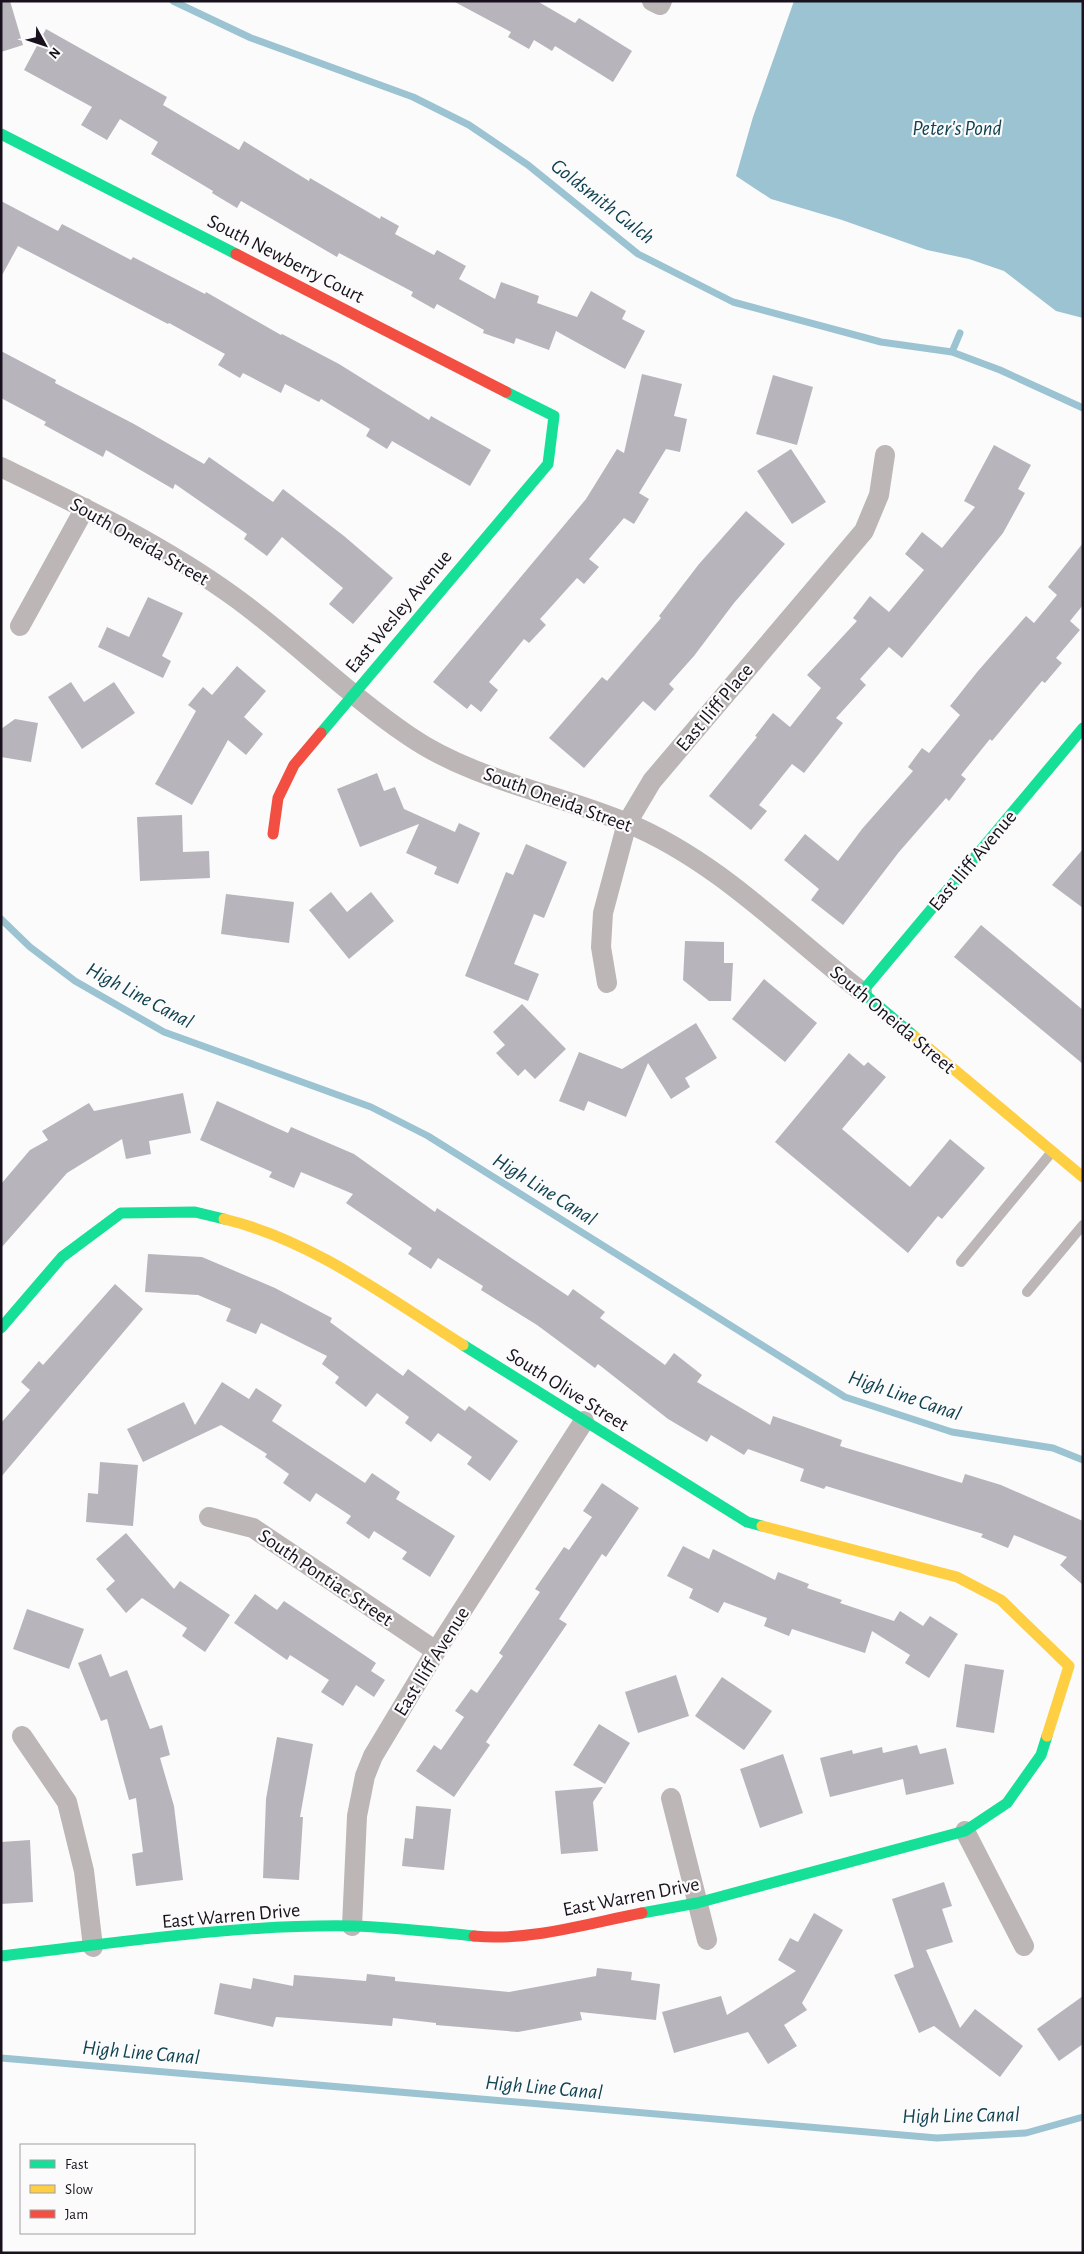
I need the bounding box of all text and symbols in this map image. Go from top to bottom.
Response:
north arrow [20,20,70,70]
text: N [46,44,63,61]
water label: Peter's Pond [912,118,1002,139]
water label: Goldsmith Gulch [547,155,658,248]
street label: South Newberry Court [204,211,367,307]
street label: South Oneida Street [67,494,213,590]
street label: East Wesley Avenue [342,546,456,677]
street label: East Iliff Place [673,660,757,755]
street label: South Oneida Street [481,764,635,836]
street label: East Iliff Avenue [925,807,1020,915]
water label: High Line Canal [83,959,197,1032]
street label: South Oneida Street [826,962,959,1078]
water label: High Line Canal [489,1149,600,1230]
street label: South Olive Street [503,1344,632,1436]
water label: High Line Canal [846,1366,964,1425]
street label: South Pontiac Street [255,1526,397,1630]
street label: East Iliff Avenue [390,1603,473,1720]
street label: East Warren Drive [561,1874,701,1920]
street label: East Warren Drive [161,1900,301,1932]
water label: High Line Canal [81,2037,201,2068]
water label: High Line Canal [484,2072,604,2103]
water label: High Line Canal [902,2104,1020,2127]
legend [20,2144,195,2234]
text: Fast [65,2157,89,2172]
text: Slow [65,2182,93,2197]
text: Jam [65,2207,88,2222]

